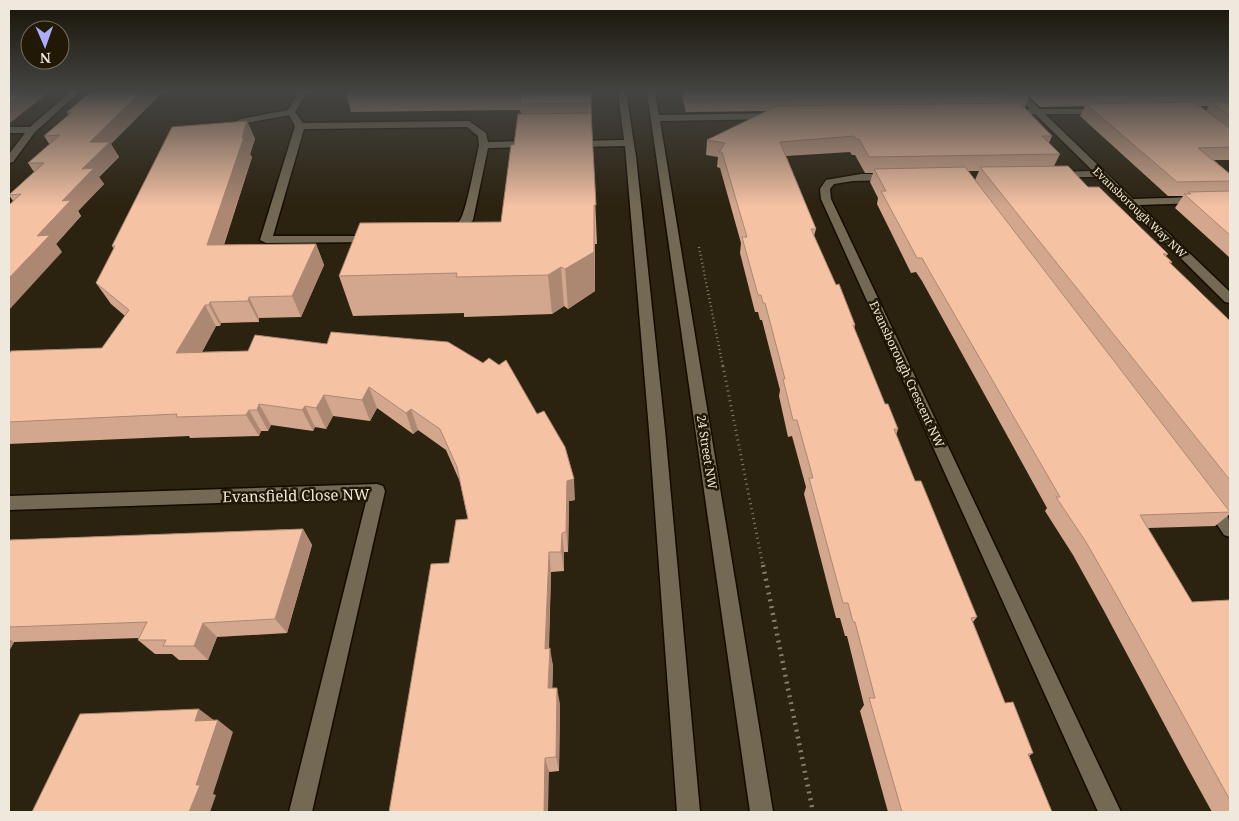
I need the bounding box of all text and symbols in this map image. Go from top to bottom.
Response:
north arrow [20,20,70,70]
text: N [40,49,51,68]
street label: Evansborough Way NW [1090,163,1190,261]
street label: Evansborough Crescent NW [865,298,949,450]
street label: 24 Street NW [693,414,721,491]
street label: Evansfield Close NW [222,484,370,506]

